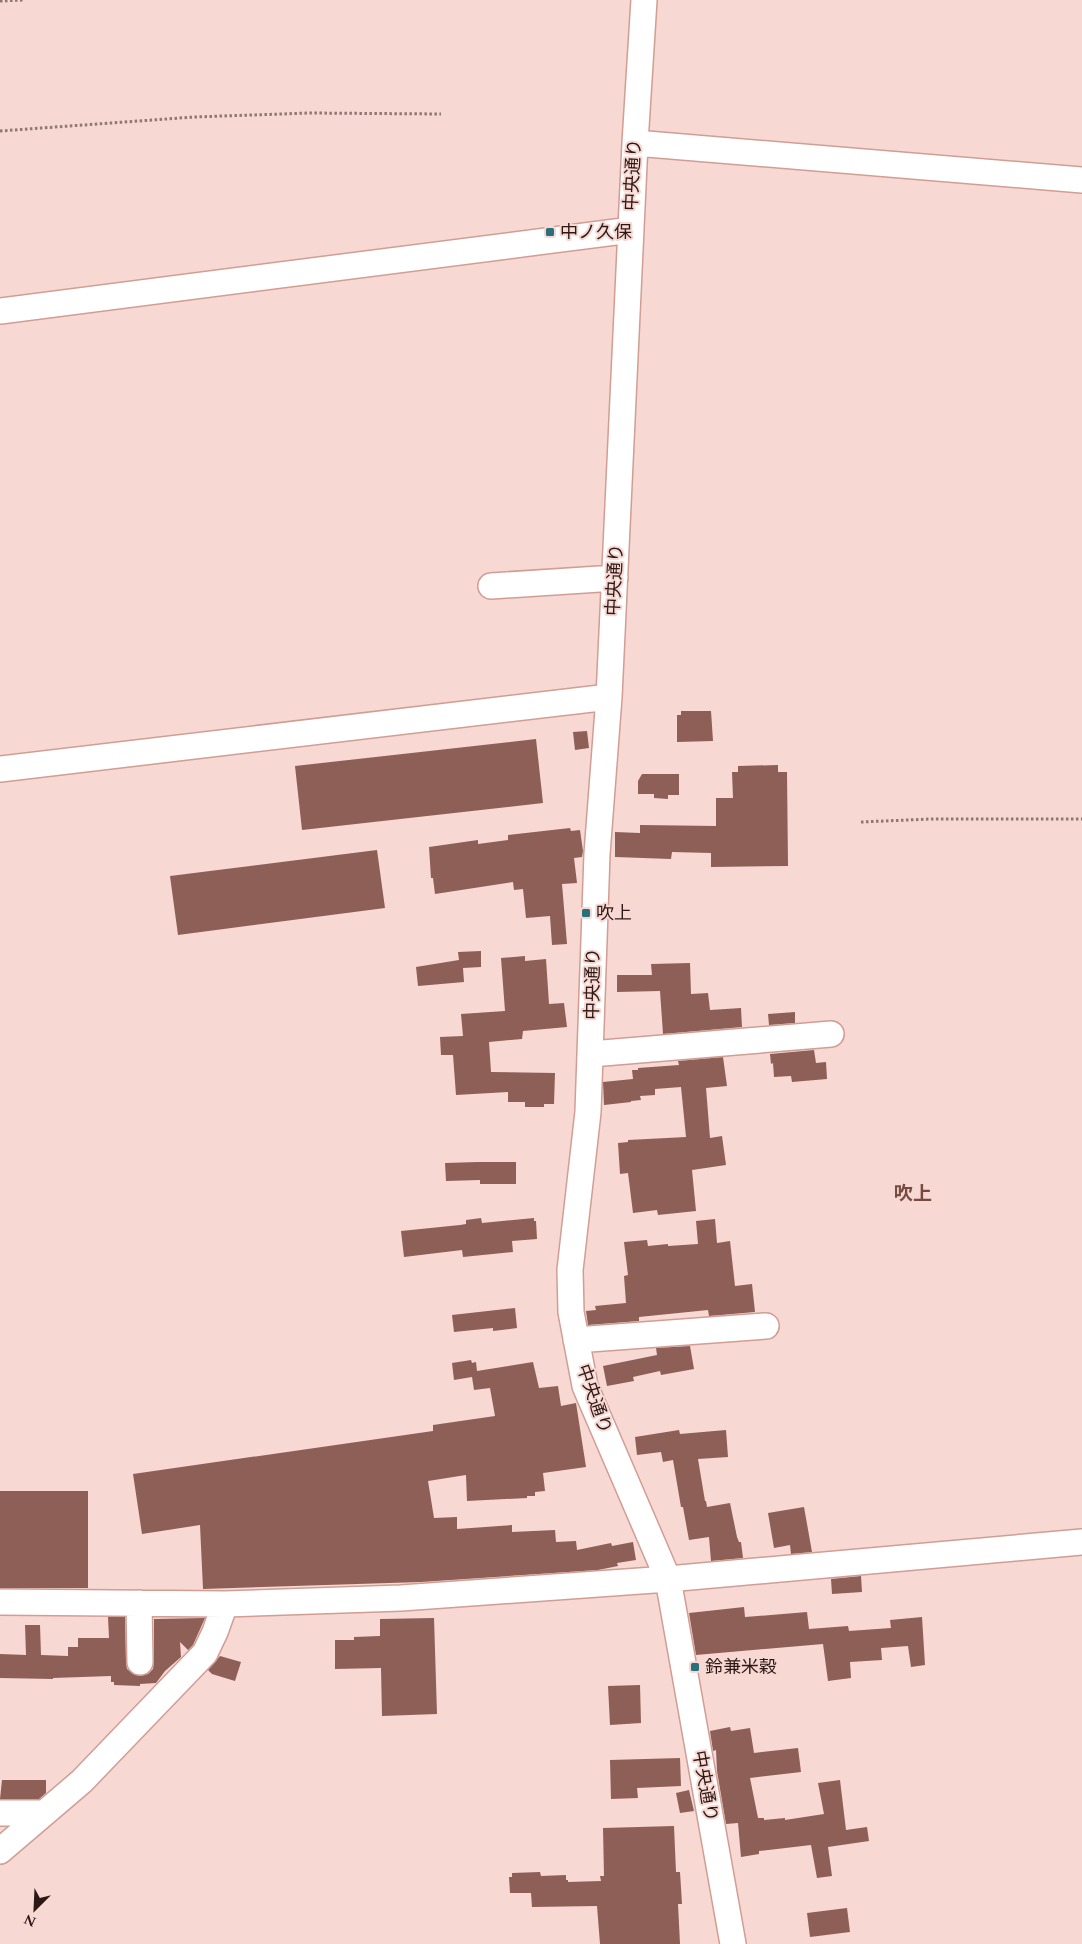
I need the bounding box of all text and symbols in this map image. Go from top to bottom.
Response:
street label: 中央通り [618,138,648,212]
place label: 中ノ久保 [560,219,632,246]
marker: 中ノ久保 [544,226,556,238]
street label: 中央通り [600,543,630,617]
place label: 吹上 [596,900,632,927]
marker: 吹上 [580,907,592,919]
street label: 中央通り [579,948,607,1020]
district label: 吹上 [894,1180,932,1209]
street label: 中央通り [570,1361,618,1437]
place label: 鈴兼米穀 [705,1654,777,1681]
marker: 鈴兼米穀 [689,1661,701,1673]
street label: 中央通り [685,1748,725,1824]
north arrow [10,1884,60,1934]
text: N [20,1909,39,1932]

